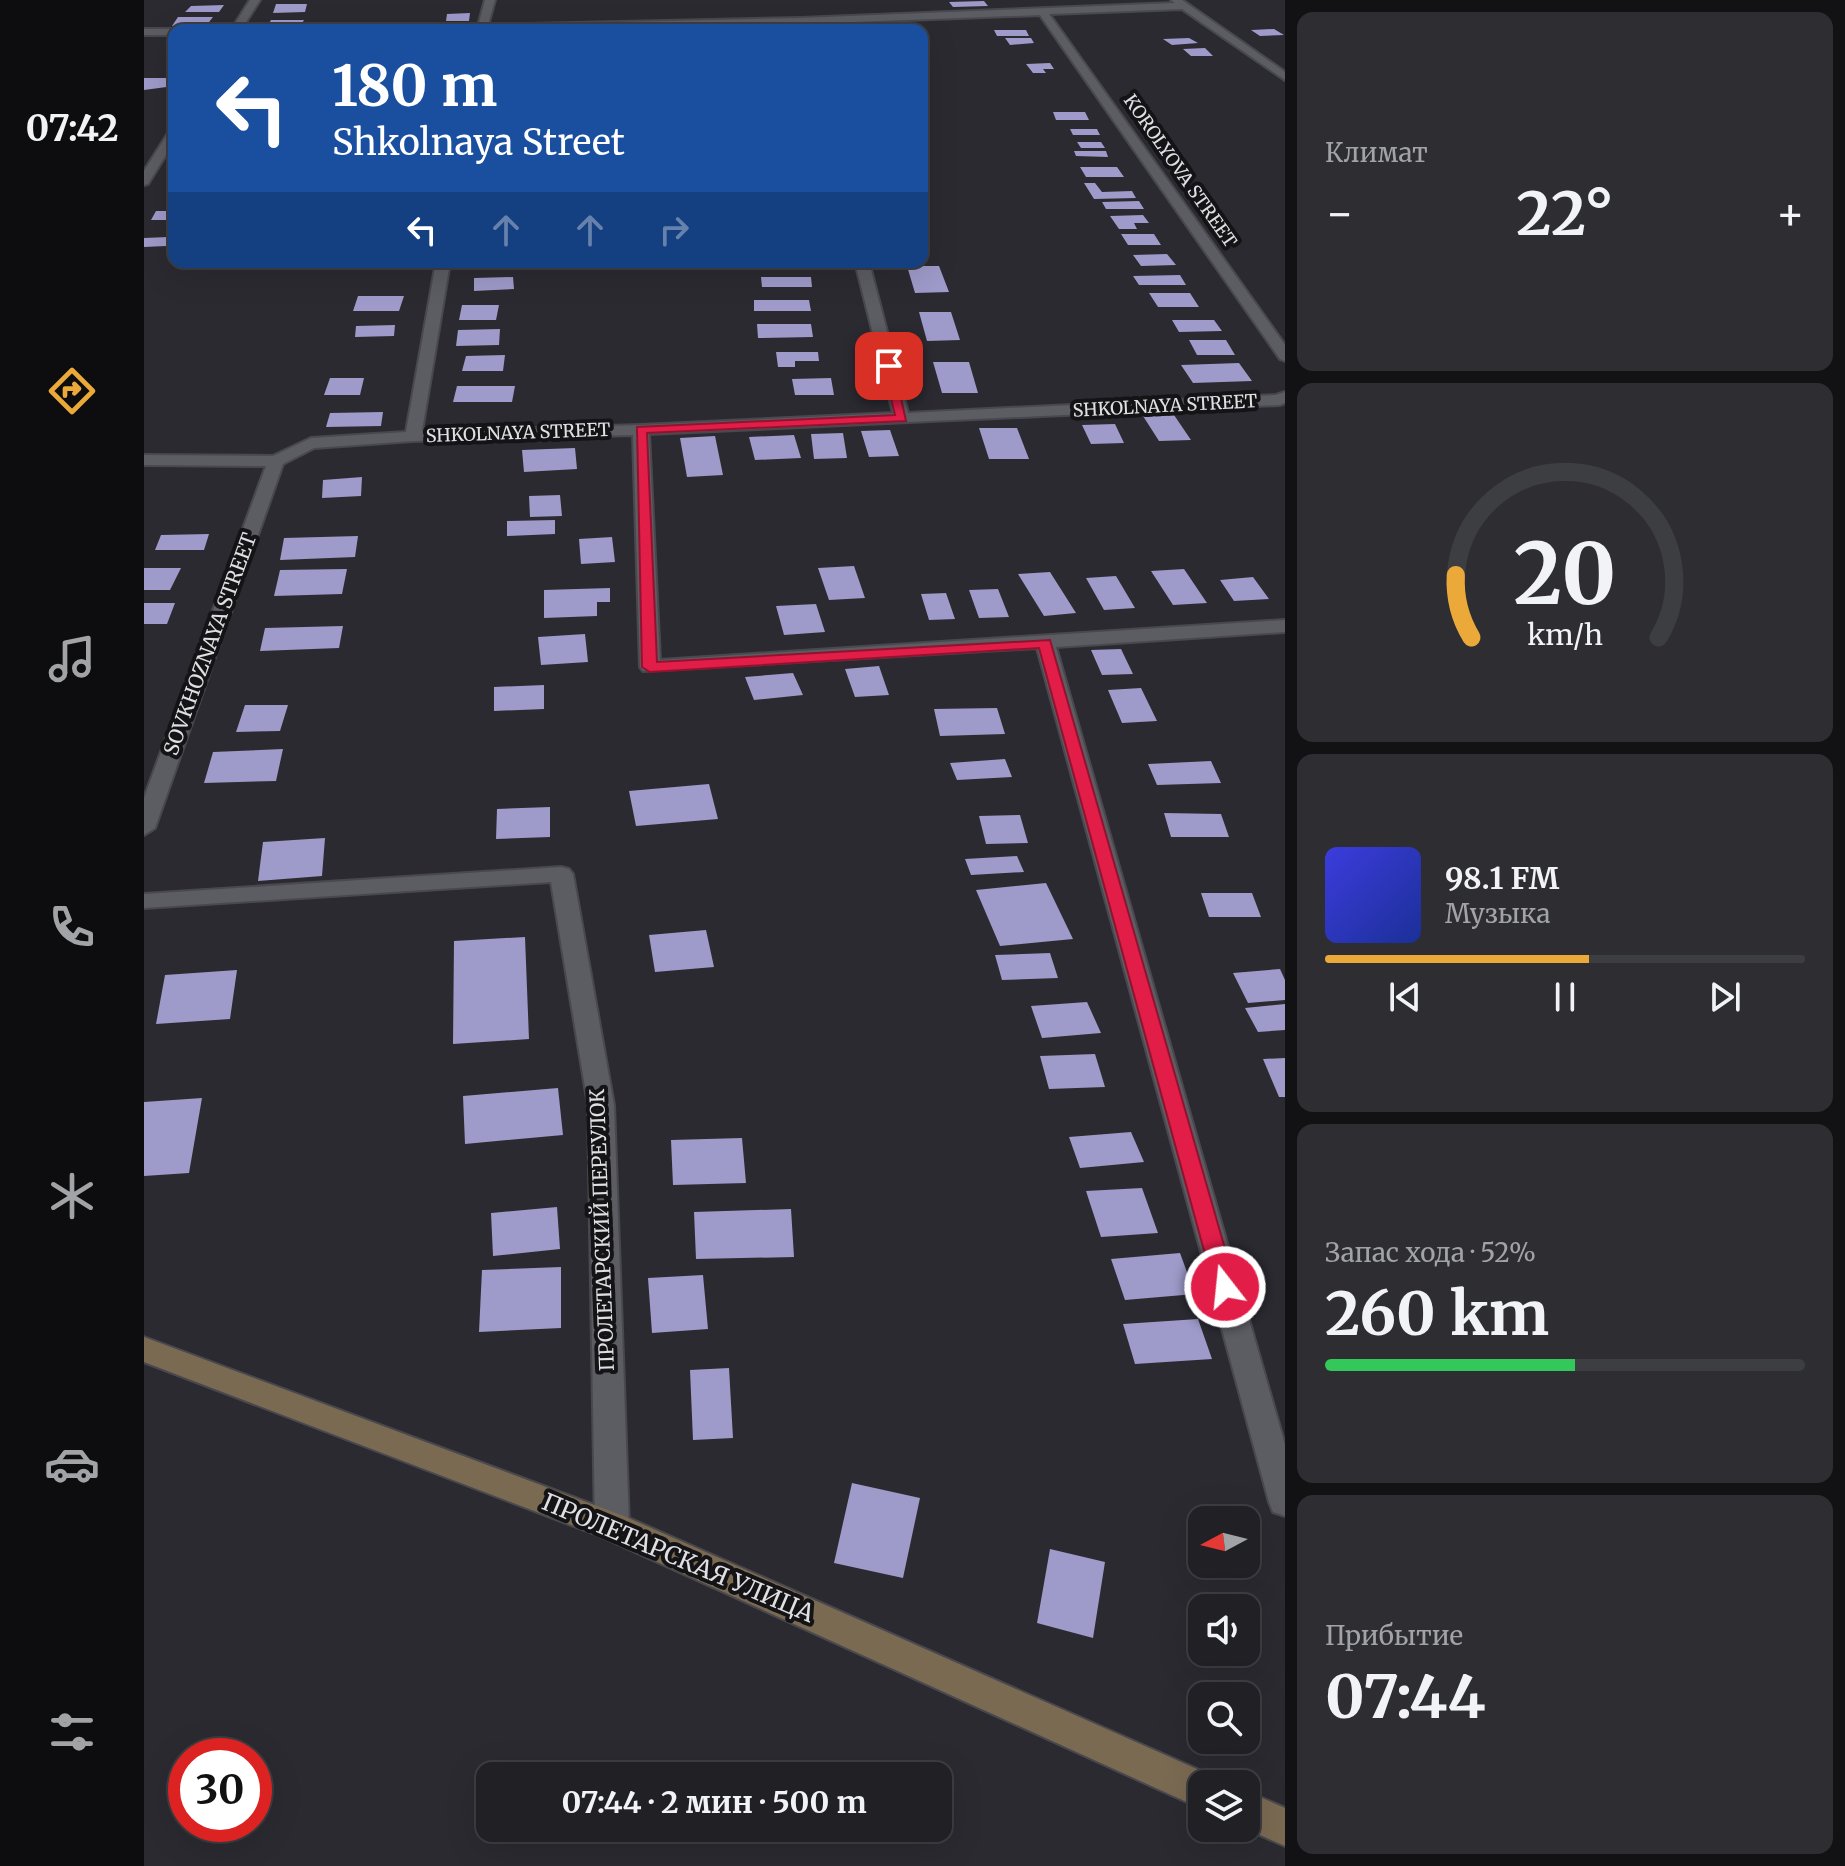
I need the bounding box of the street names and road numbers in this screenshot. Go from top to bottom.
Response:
street label: KOROLYOVA STREET [1119,90,1242,252]
street label: SHKOLNAYA STREET [1072,389,1258,422]
street label: SHKOLNAYA STREET [425,418,611,447]
street label: SOVKHOZNAYA STREET [158,529,261,758]
street label: ПРОЛЕТАРСКИЙ ПЕРЕУЛОК [583,1088,619,1372]
street label: ПРОЛЕТАРСКАЯ УЛИЦА [538,1486,820,1629]

